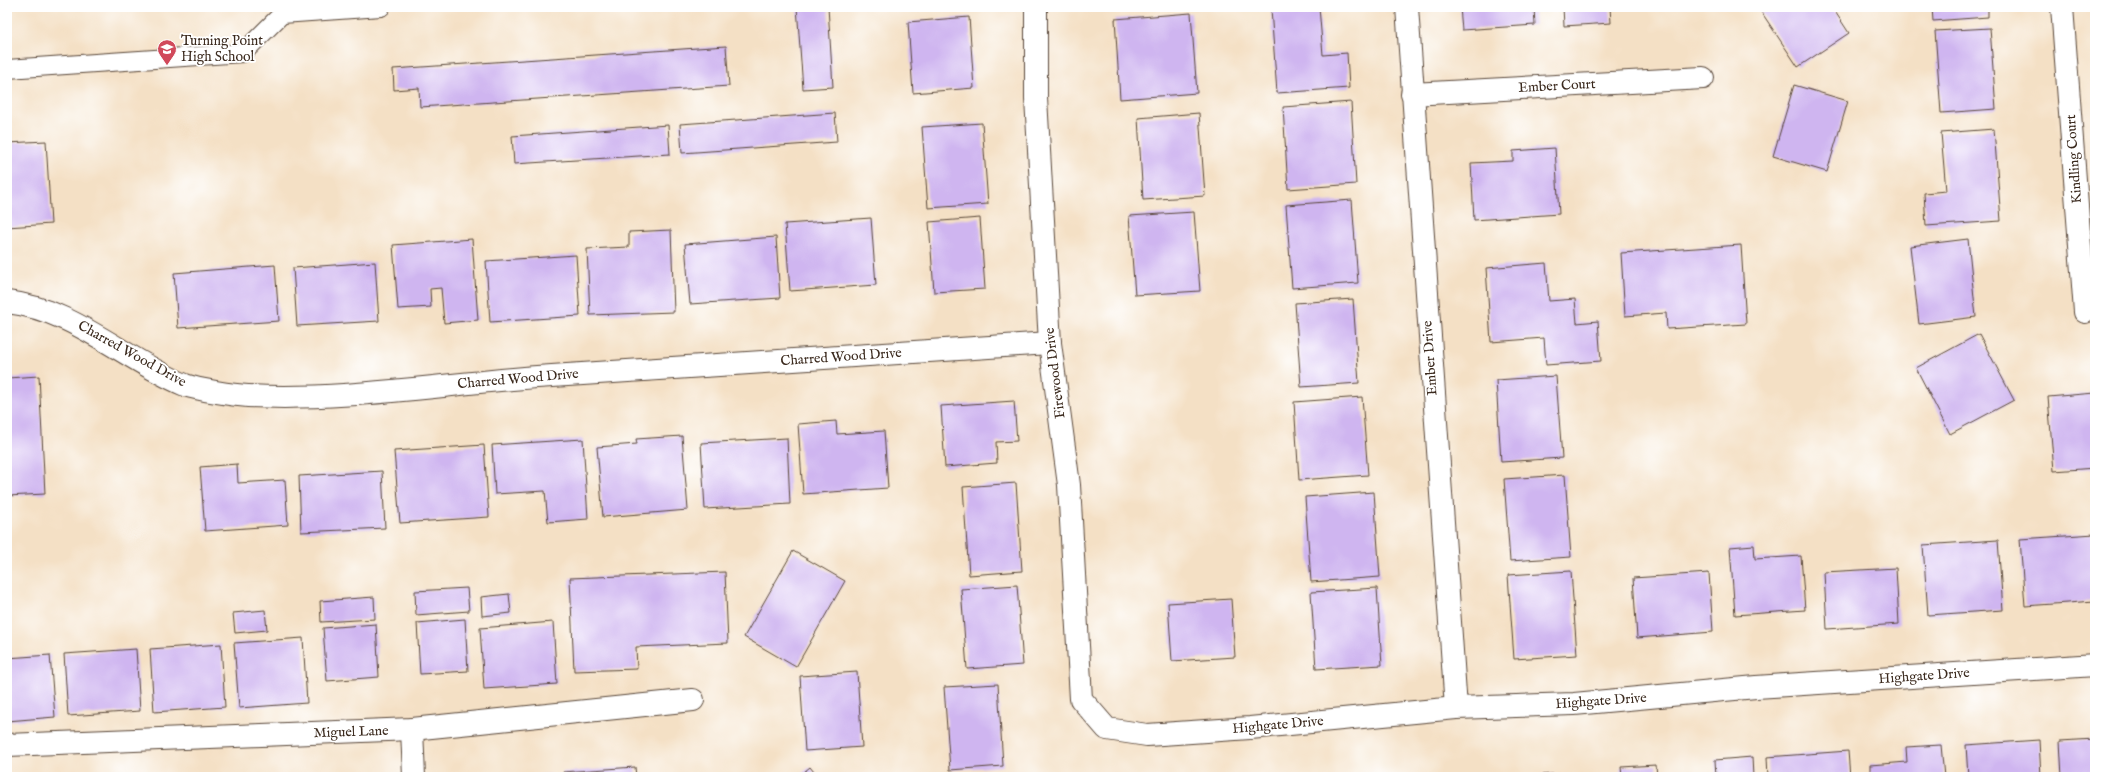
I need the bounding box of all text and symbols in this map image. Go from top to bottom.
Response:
place label: Turning Point High School [181,32,263,66]
school or university icon: Turning Point High School [156,38,178,66]
street label: Ember Court [1518,75,1596,97]
street label: Kindling Court [2062,114,2086,204]
street label: Charred Wood Drive [74,317,190,392]
street label: Ember Drive [1418,319,1442,396]
street label: Firewood Drive [1040,326,1070,420]
street label: Charred Wood Drive [780,344,903,370]
street label: Charred Wood Drive [457,365,580,393]
street label: Highgate Drive [1878,664,1971,688]
street label: Highgate Drive [1555,689,1648,713]
street label: Highgate Drive [1232,712,1325,738]
street label: Miguel Lane [313,722,389,742]

